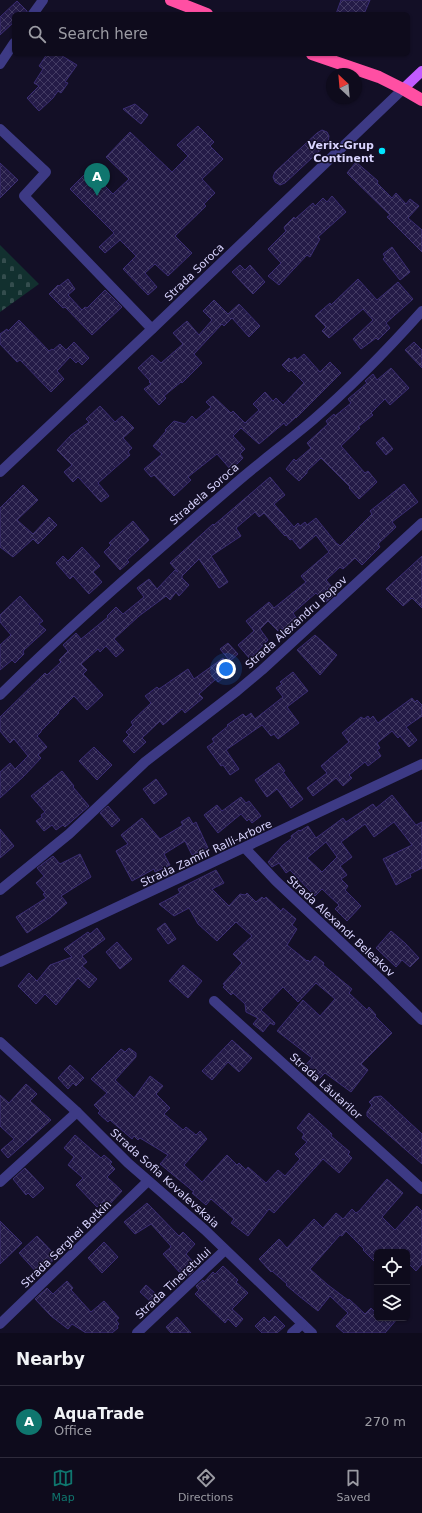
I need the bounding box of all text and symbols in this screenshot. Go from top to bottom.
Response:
search box [12,12,410,56]
icon: search [26,23,48,45]
text: Search here [58,25,148,43]
north arrow [326,68,362,104]
place label: Verix-Grup Continent [308,139,374,165]
marker: Verix-Grup Continent [377,146,387,156]
pin: A [84,163,110,196]
street label: Strada Soroca [162,241,227,304]
street label: Stradela Sorocа [167,461,241,528]
street label: Strada Alexandru Popov [243,573,350,671]
your location [216,659,236,679]
street label: Strada Zamfir Ralli-Arbore [138,817,274,890]
street label: Strada Alexandr Beleakov [284,873,397,980]
street label: Strada Lăutarilor [287,1051,365,1122]
street label: Strada Sofia Kovalevskaia [108,1126,222,1231]
street label: Strada Serghei Botkin [19,1198,114,1291]
street label: Strada Tineretului [133,1245,214,1322]
map controls [374,1249,410,1321]
button: locate [374,1249,410,1285]
button: layers [374,1285,410,1321]
text: Nearby [16,1349,85,1369]
text: AquaTrade [54,1405,144,1423]
text: A [24,1414,34,1429]
text: 270 m [364,1414,406,1429]
text: Office [54,1423,92,1438]
tab: Map [52,1467,75,1504]
tab: Directions [178,1467,233,1504]
tab: Saved [336,1467,370,1504]

